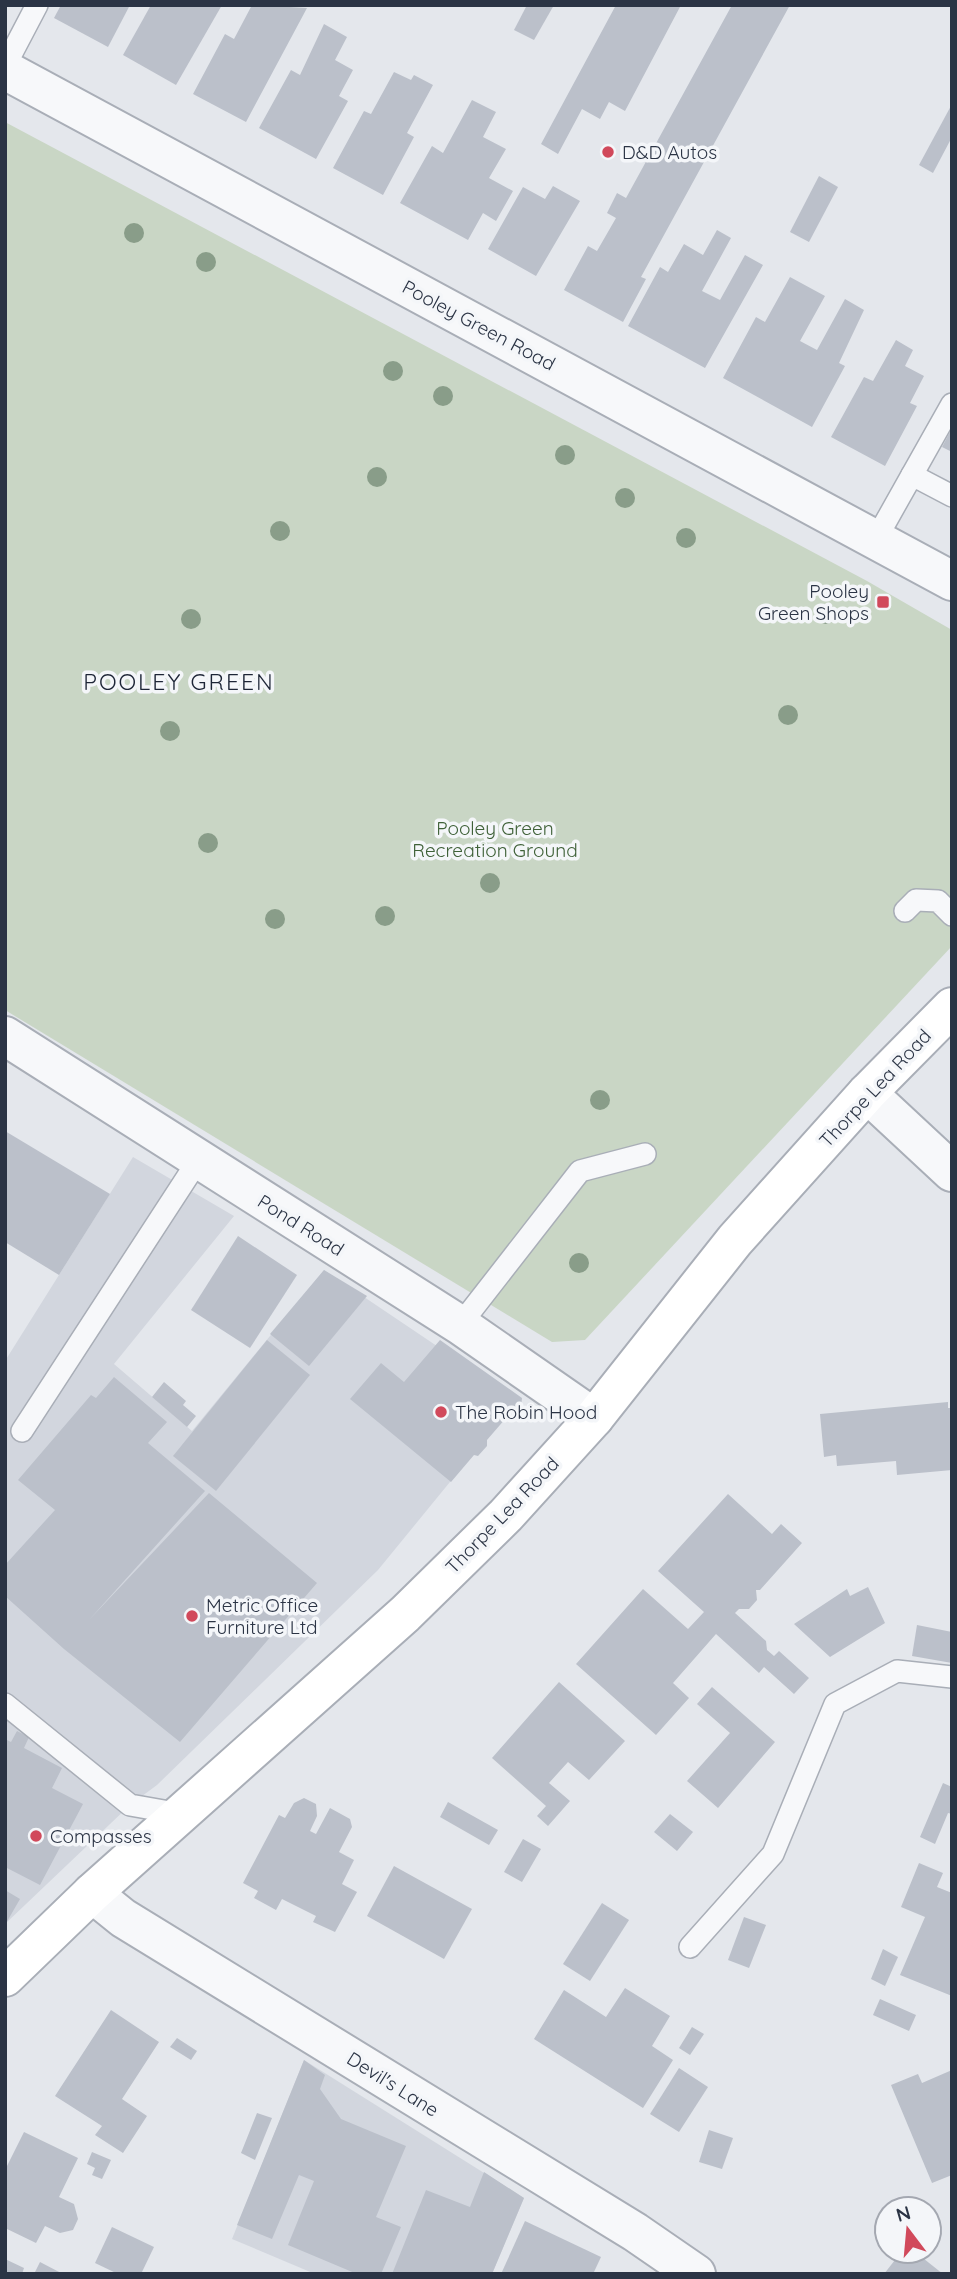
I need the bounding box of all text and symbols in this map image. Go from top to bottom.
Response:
place label: D&D Autos [622,140,717,164]
marker: D&D Autos [600,144,616,160]
street label: Pooley Green Road [398,275,560,375]
place label: Pooley Green Shops [758,579,869,625]
marker: Pooley Green Shops [875,594,891,610]
district label: POOLEY GREEN [83,667,275,696]
park label: Pooley Green Recreation Ground [412,816,578,862]
street label: Thorpe Lea Road [814,1024,936,1152]
street label: Pond Road [253,1189,349,1261]
place label: The Robin Hood [455,1400,597,1424]
marker: The Robin Hood [433,1404,449,1420]
street label: Thorpe Lea Road [440,1452,564,1578]
place label: Metric Office Furniture Ltd [206,1593,318,1639]
marker: Metric Office Furniture Ltd [184,1608,200,1624]
place label: Compasses [50,1824,152,1848]
marker: Compasses [28,1828,44,1844]
street label: Devil's Lane [343,2046,443,2122]
north arrow [873,2195,943,2265]
text: N [893,2200,913,2227]

